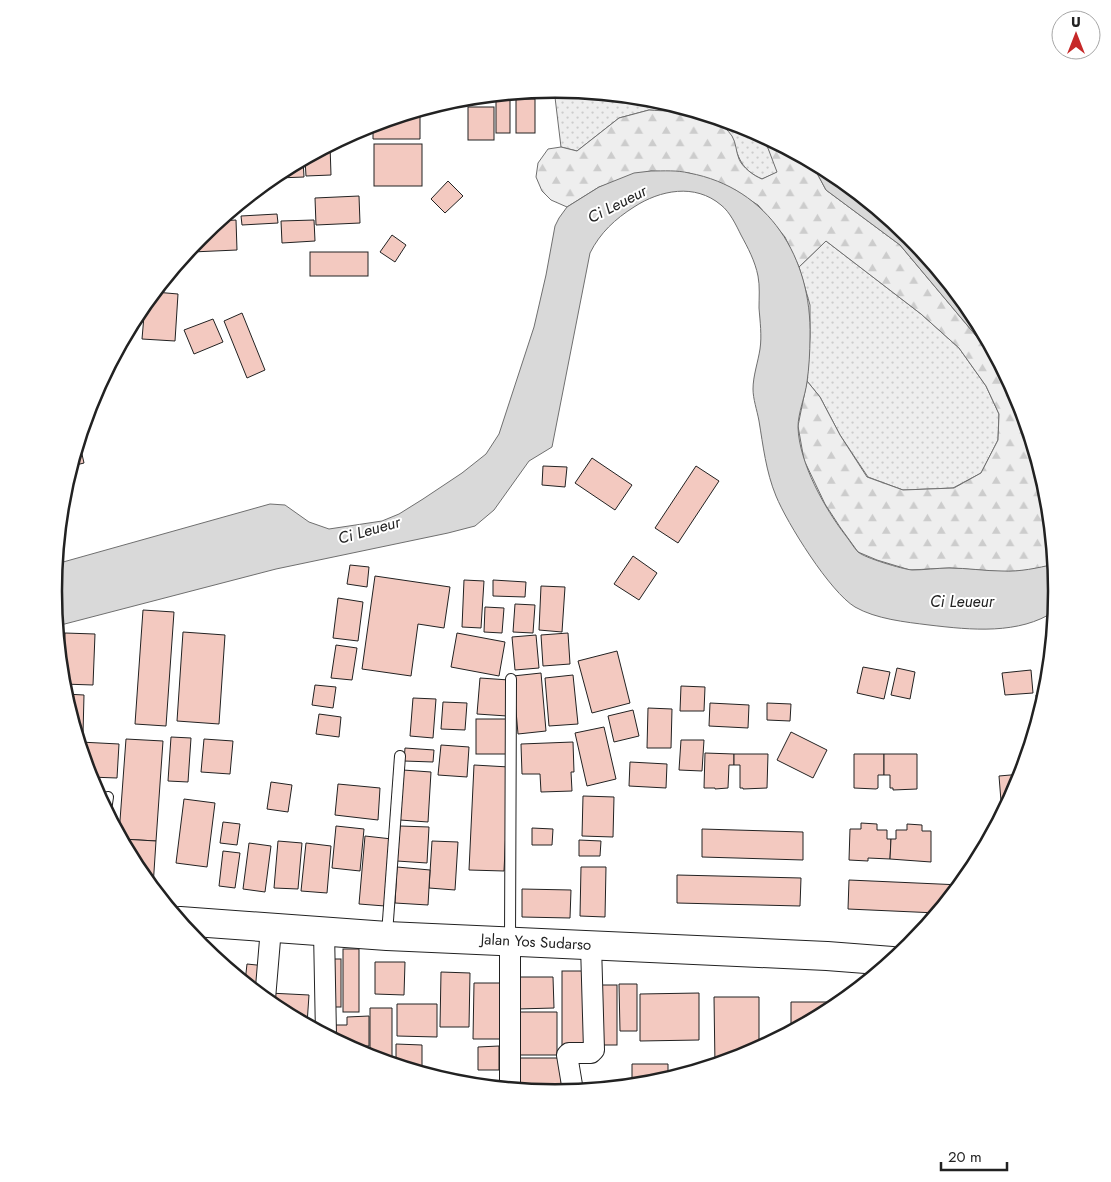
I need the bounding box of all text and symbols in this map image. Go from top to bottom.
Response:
north arrow [1051,10,1101,60]
text: U [1071,12,1081,32]
water label: Ci Leueur [583,178,652,229]
water label: Ci Leueur [335,510,405,550]
water label: Ci Leueur [930,590,996,613]
street label: Jalan Yos Sudarso [478,928,592,956]
scale bar [941,1140,1007,1172]
text: 20 m [948,1146,982,1168]

